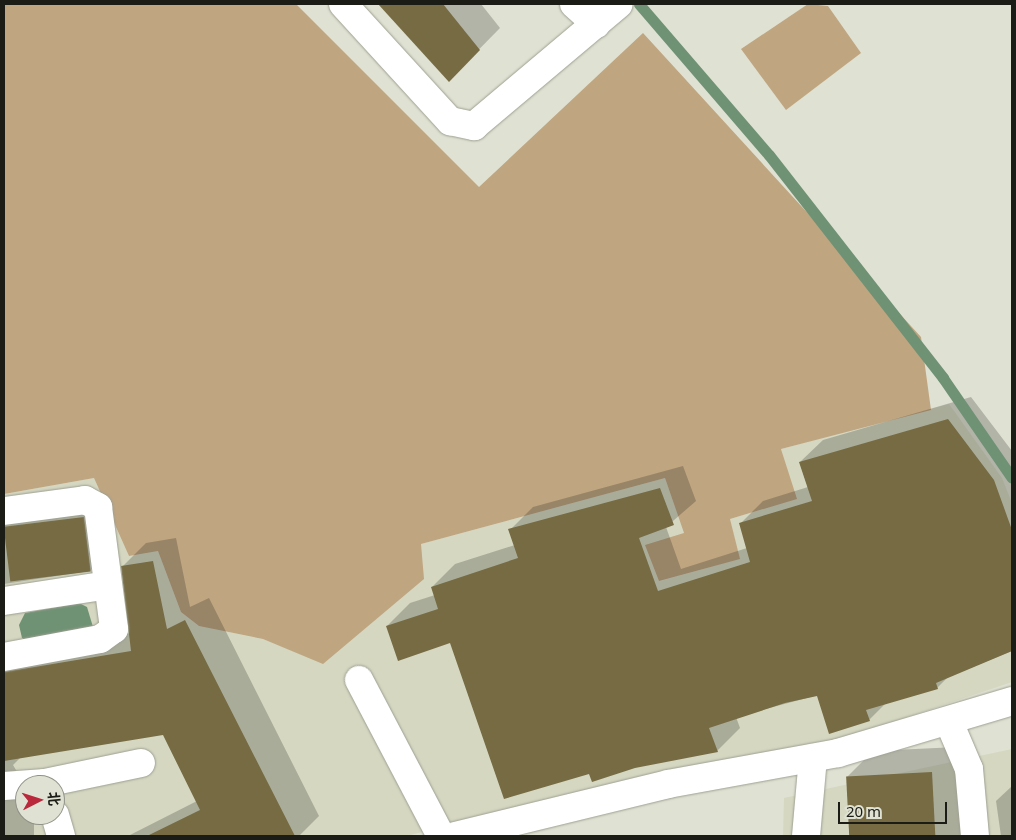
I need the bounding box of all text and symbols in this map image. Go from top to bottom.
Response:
north arrow [15,775,65,825]
text: 北 [44,791,65,807]
scale bar [841,792,950,824]
text: 20 m [846,801,881,821]

